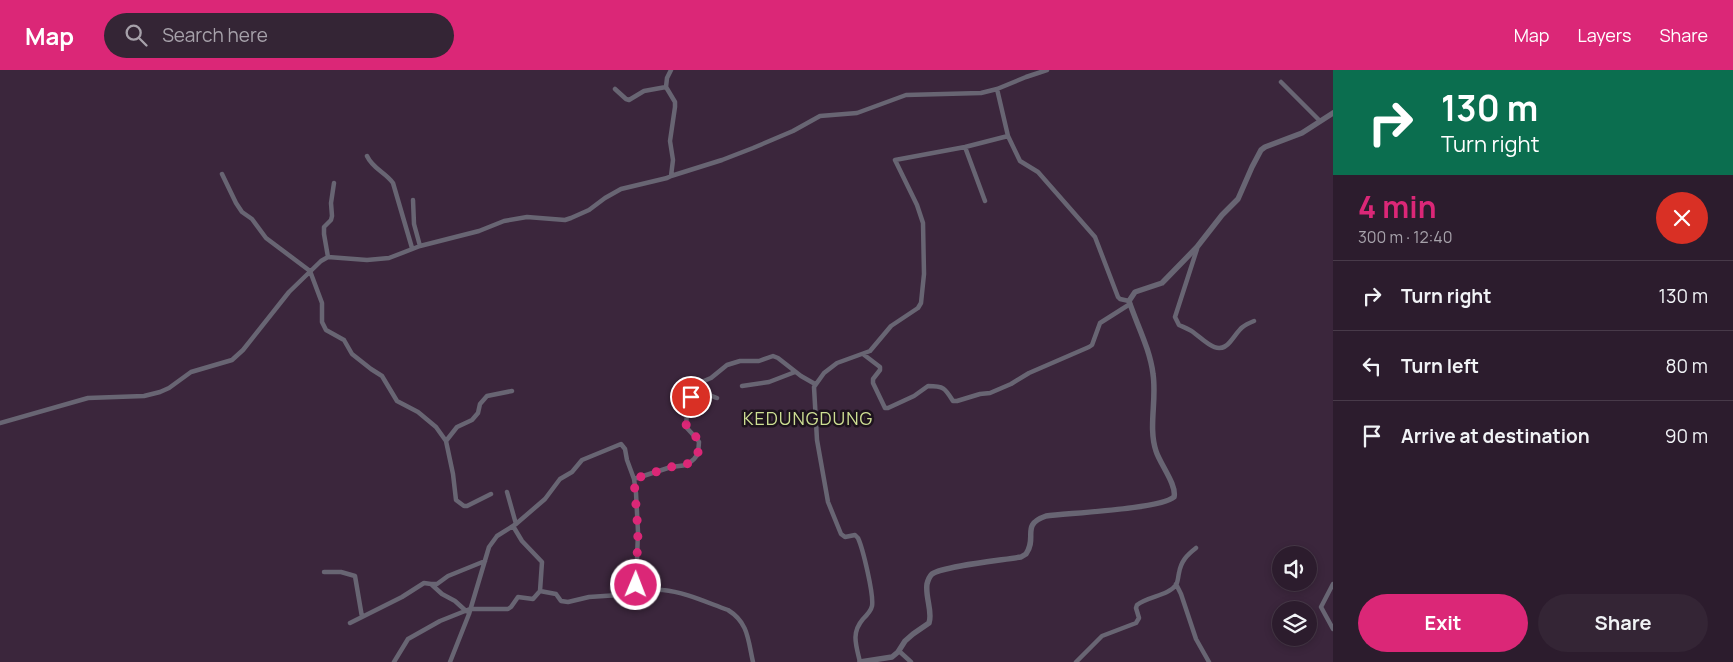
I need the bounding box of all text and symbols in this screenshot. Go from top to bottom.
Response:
search box [104,13,454,58]
text: Map [25,19,74,52]
icon: search [122,21,150,49]
text: Search here [162,22,268,48]
text: Map [1514,23,1549,47]
text: Layers [1577,23,1631,47]
text: Share [1659,23,1708,47]
text: 130 m [1441,84,1538,132]
icon: right [1358,90,1423,155]
text: Turn right [1441,129,1539,159]
text: 4 min [1358,186,1436,227]
button: close [1656,192,1708,244]
text: 300 m · 12:40 [1358,226,1453,248]
icon: right [1358,282,1386,310]
text: Turn right [1401,283,1491,309]
text: 130 m [1659,283,1708,309]
icon: left [1358,352,1386,380]
text: Turn left [1401,353,1479,379]
text: 80 m [1665,353,1708,379]
pin [670,376,712,418]
icon: arrive [677,383,705,411]
district label: KEDUNGDUNG [743,406,873,430]
icon: arrive [1358,422,1386,450]
text: Arrive at destination [1401,423,1590,449]
text: 90 m [1665,423,1708,449]
map controls [1272,546,1317,646]
button: sound [1272,546,1317,591]
position arrow [609,558,661,610]
button: Exit [1358,594,1528,652]
button: Share [1538,594,1708,652]
button: layers [1272,601,1317,646]

